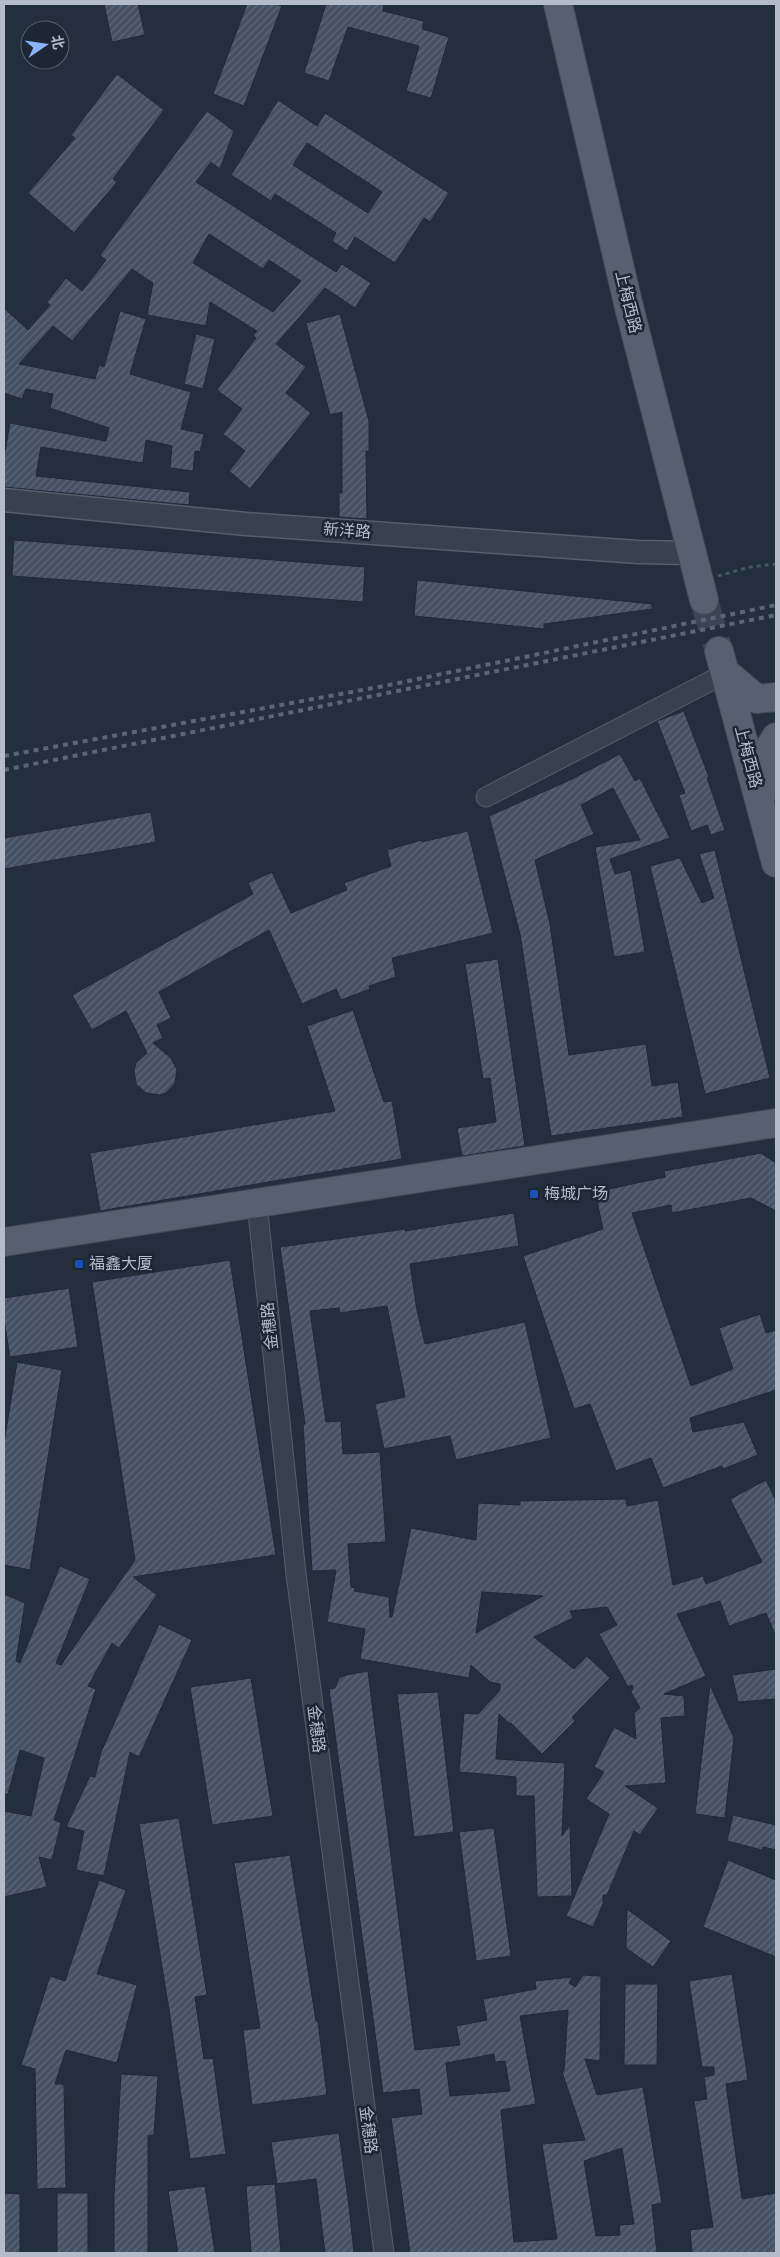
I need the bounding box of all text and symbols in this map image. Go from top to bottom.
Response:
north arrow [20,20,70,70]
text: 北 [45,33,68,51]
street label: 上梅西路 [610,268,646,336]
street label: 新洋路 [322,518,372,544]
street label: 上梅西路 [729,723,767,791]
place label: 梅城广场 [544,1183,608,1205]
marker: 梅城广场 [528,1188,540,1200]
place label: 福鑫大厦 [89,1253,153,1275]
marker: 福鑫大厦 [73,1258,85,1270]
street label: 金穗路 [257,1301,283,1351]
street label: 金穗路 [302,1704,330,1754]
street label: 金穗路 [354,2105,382,2155]

